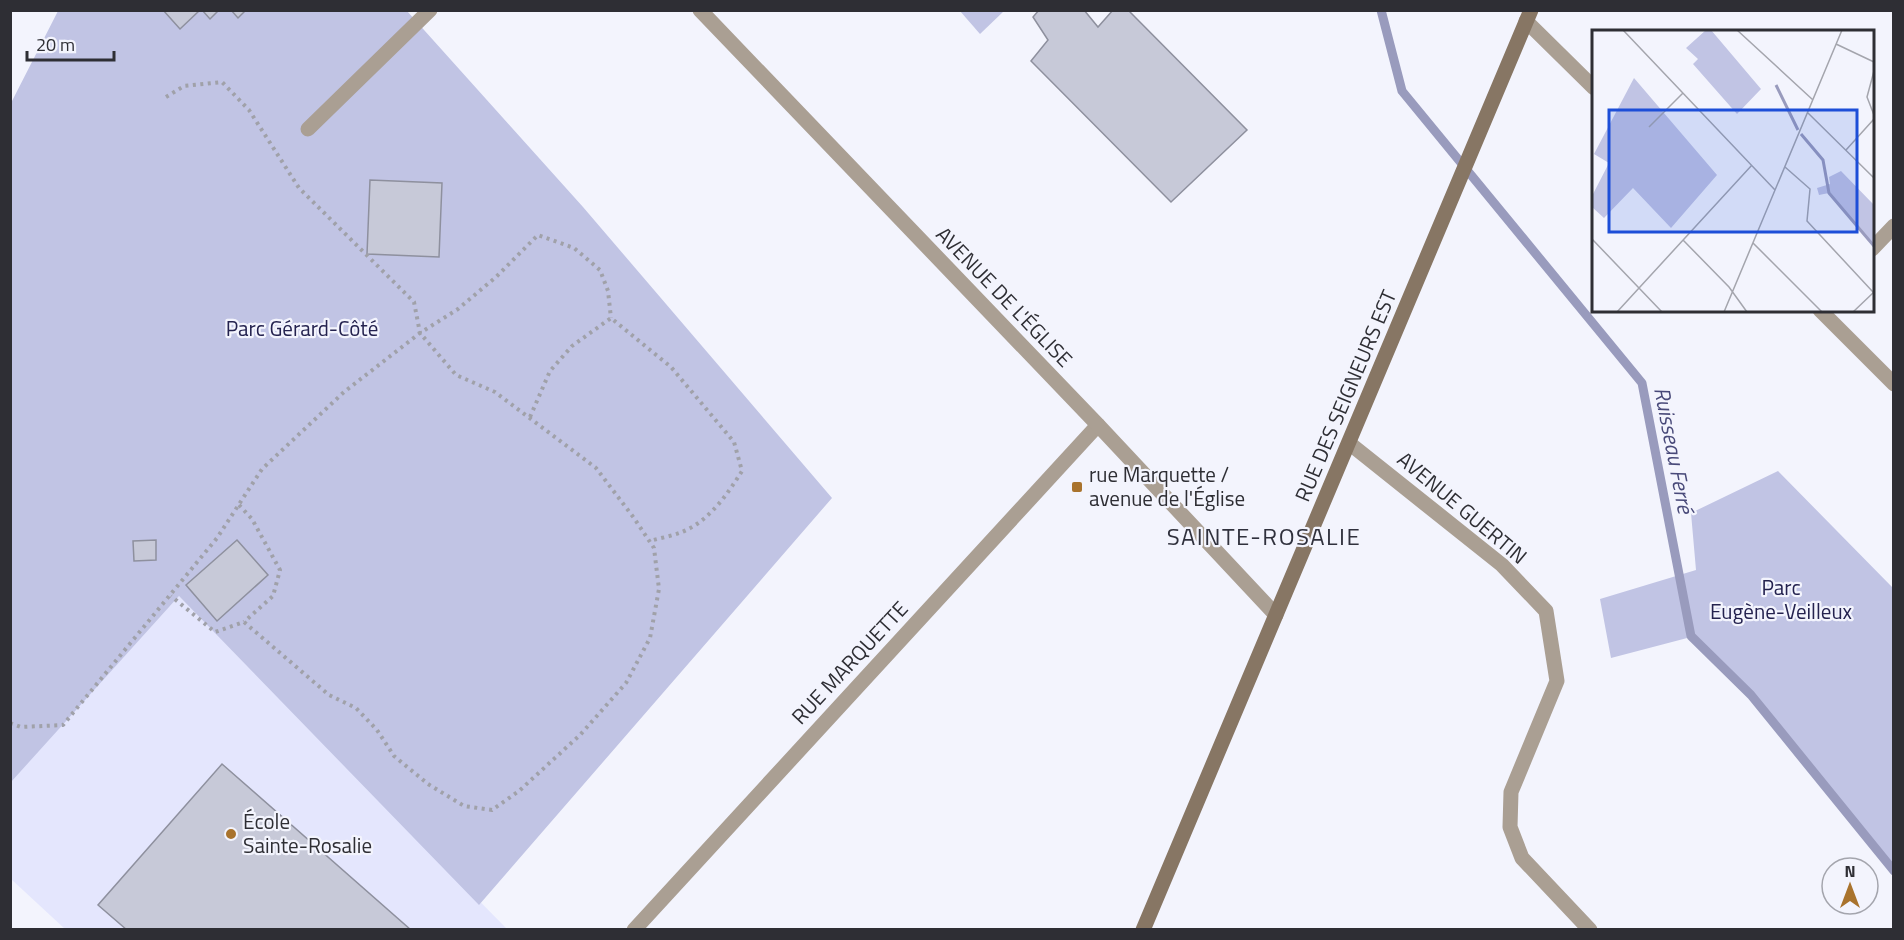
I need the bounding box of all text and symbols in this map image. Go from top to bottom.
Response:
scale bar [27,24,114,62]
inset map [1592,30,1874,312]
text: 20 m [36,31,75,58]
street label: AVENUE DE L'ÉGLISE [929,219,1080,374]
street label: RUE DES SEIGNEURS EST [1286,285,1404,506]
park label: Parc Gérard-Côté [226,312,378,344]
water label: Ruisseau Ferré [1645,384,1703,518]
street label: AVENUE GUERTIN [1391,443,1535,571]
place label: rue Marquette / avenue de l'Église [1089,458,1245,514]
marker: rue Marquette / avenue de l'Église [1070,480,1084,494]
district label: SAINTE-ROSALIE [1167,518,1361,554]
park label: Parc Eugène-Veilleux [1710,571,1853,627]
street label: RUE MARQUETTE [784,593,915,731]
place label: École Sainte-Rosalie [243,805,372,861]
marker: École Sainte-Rosalie [224,827,238,841]
north arrow [1820,856,1880,916]
text: N [1844,859,1856,883]

